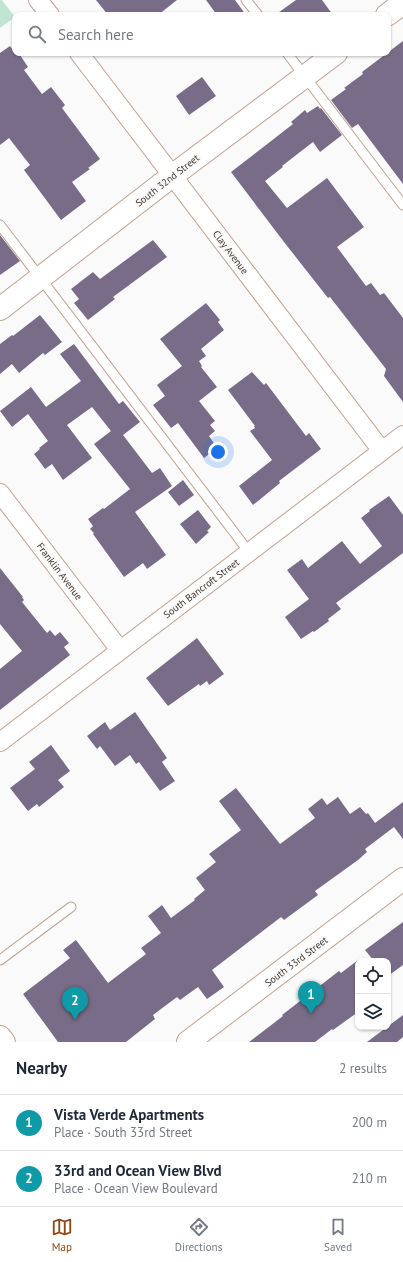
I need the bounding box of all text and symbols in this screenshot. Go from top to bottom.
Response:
search box [12,12,391,56]
icon: search [26,23,48,45]
text: Search here [58,25,134,44]
street label: South 32nd Street [133,151,202,209]
street label: Clay Avenue [210,228,251,277]
your location [208,442,228,462]
street label: Franklin Avenue [34,540,85,603]
street label: South Bancroft Street [161,555,242,621]
street label: South 33rd Street [262,933,331,989]
map controls [355,958,391,1030]
button: locate [355,958,391,994]
pin: 1 [298,981,324,1014]
pin: 2 [62,987,88,1020]
button: layers [355,994,391,1030]
text: Nearby [16,1057,67,1079]
text: 2 results [339,1060,387,1077]
text: Vista Verde Apartments [54,1105,204,1124]
text: 1 [25,1114,33,1131]
text: 200 m [352,1114,387,1131]
text: Place · South 33rd Street [54,1124,192,1141]
text: 33rd and Ocean View Blvd [54,1161,222,1180]
text: 2 [25,1170,33,1187]
text: 210 m [352,1170,387,1187]
text: Place · Ocean View Boulevard [54,1180,218,1197]
tab: Map [51,1216,73,1254]
tab: Directions [175,1216,222,1254]
tab: Saved [324,1216,352,1254]

